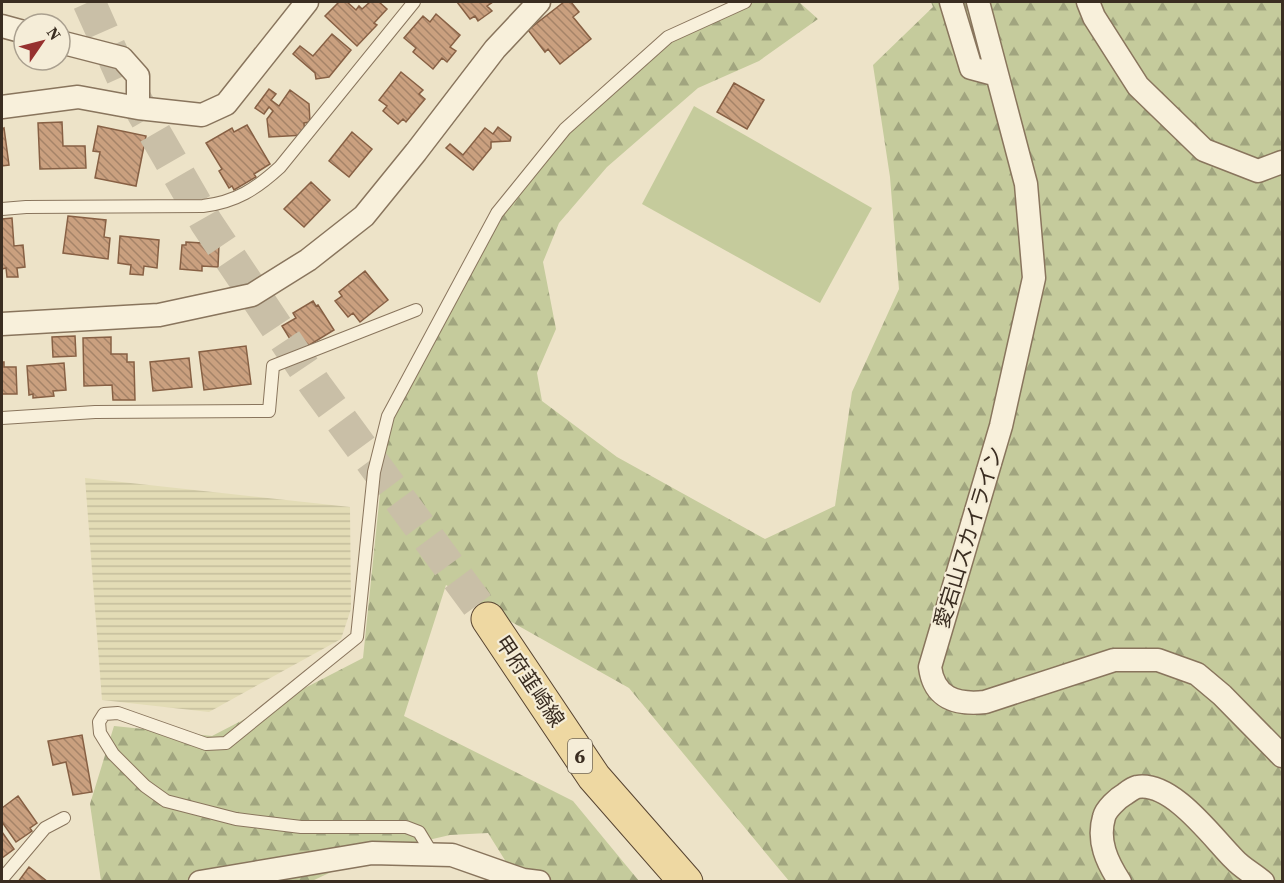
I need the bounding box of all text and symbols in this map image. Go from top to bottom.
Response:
north arrow [12,12,72,72]
text: N [42,22,67,45]
street label: 愛宕山スカイライン [927,442,1009,632]
street label: 甲府韮崎線 [489,629,571,733]
road number: 6 [568,739,592,773]

